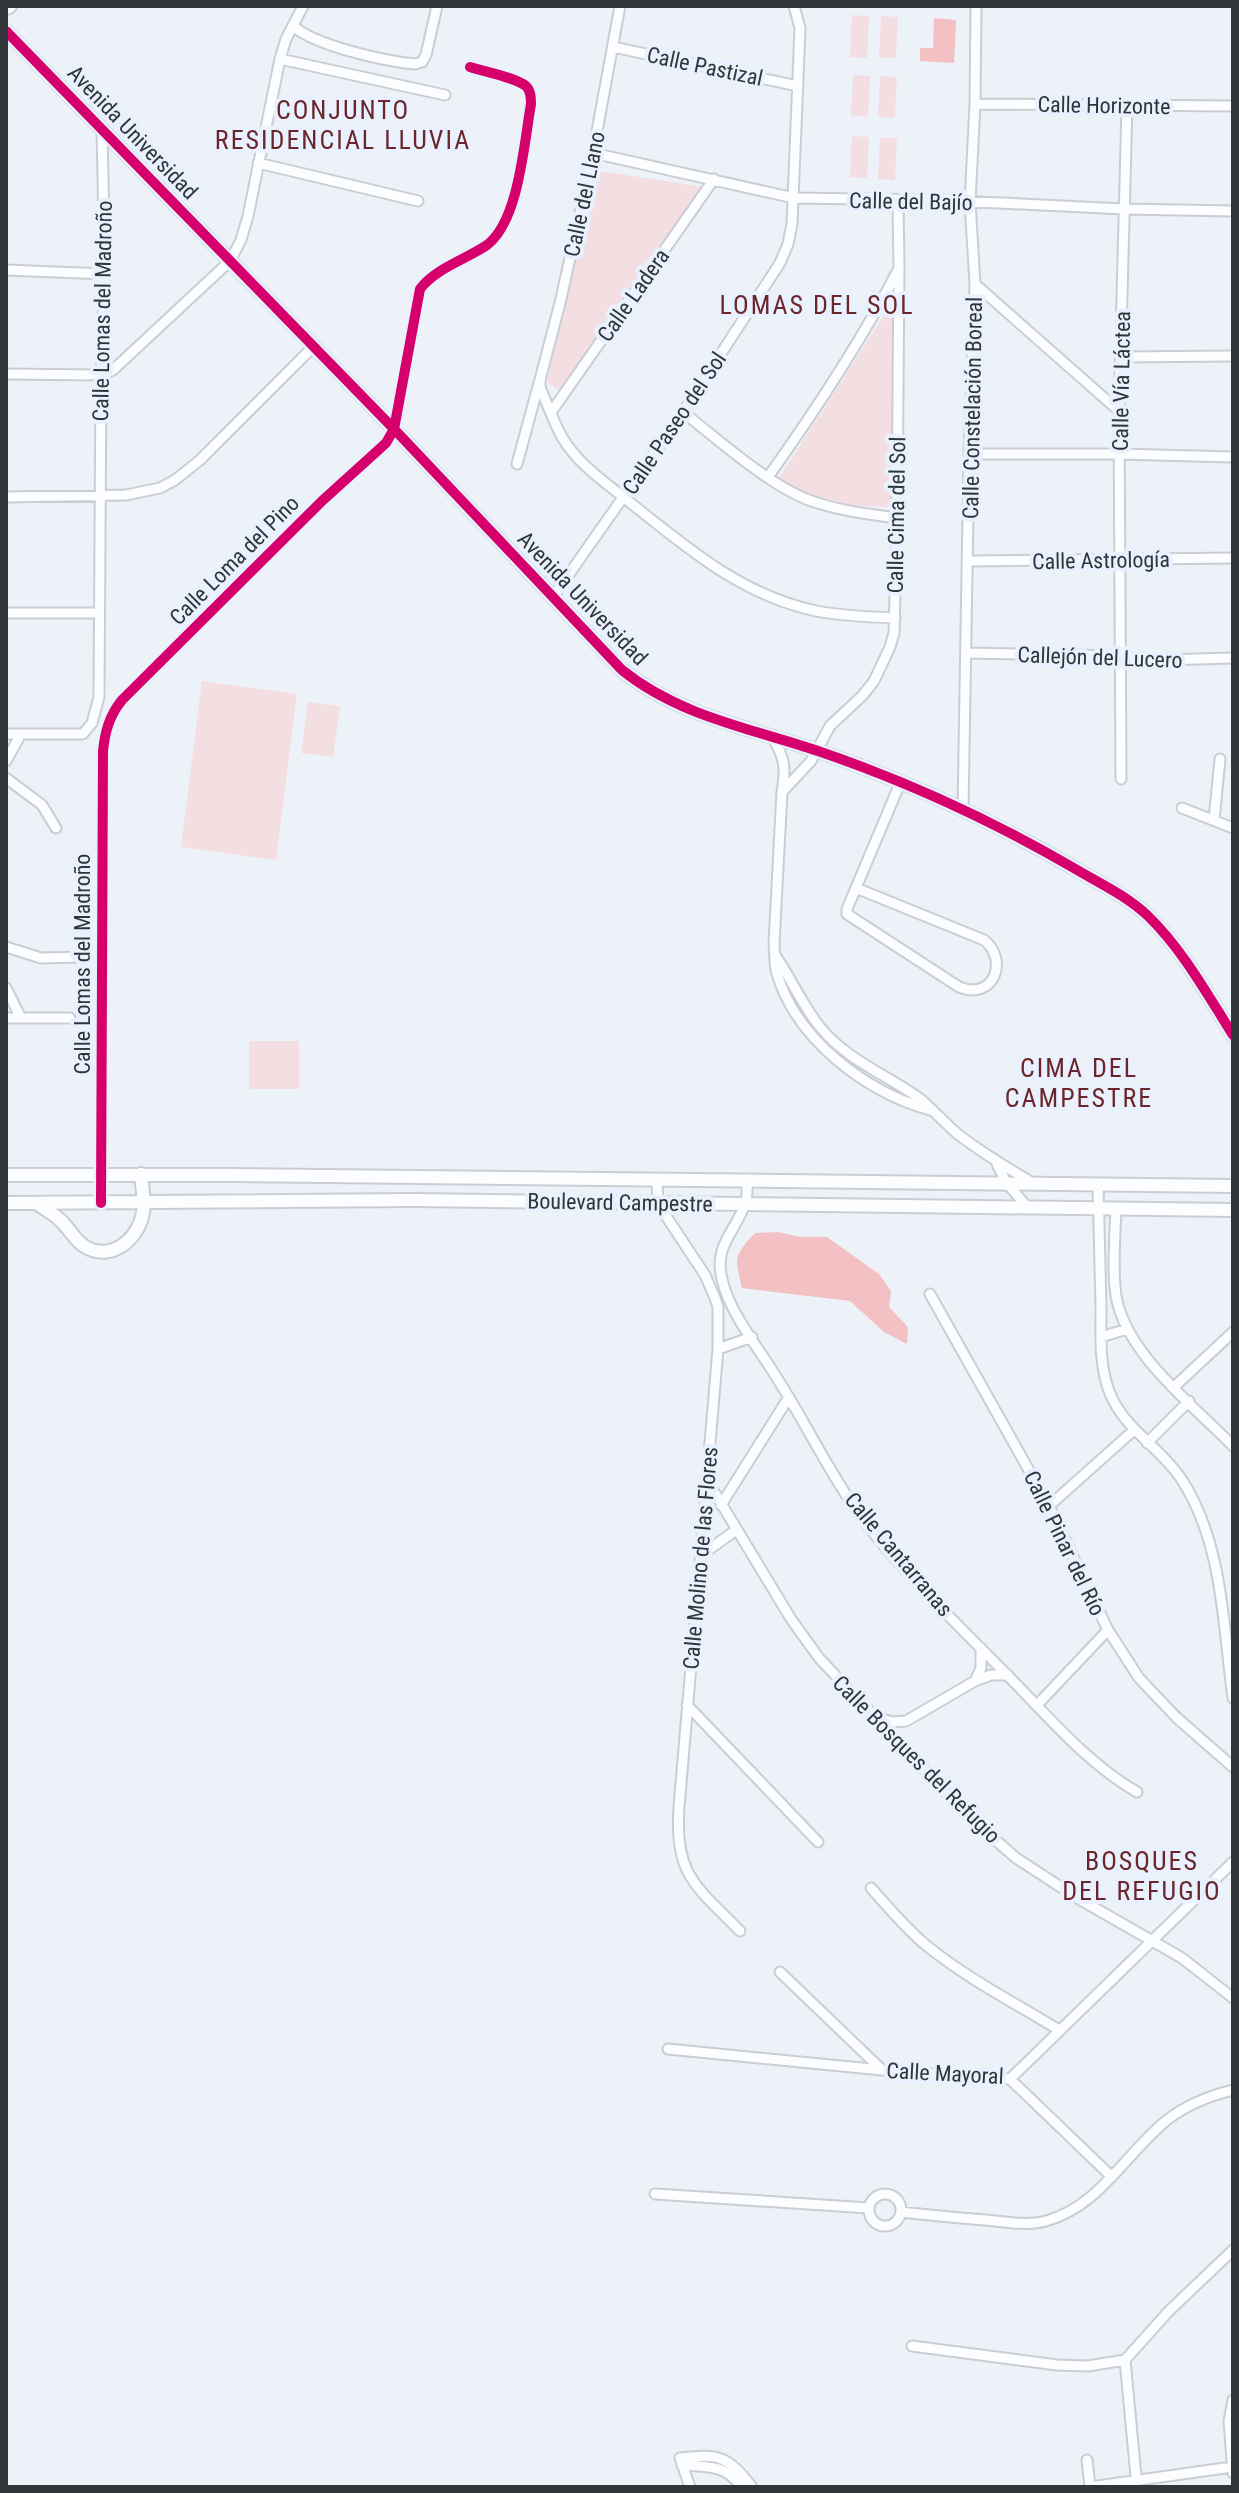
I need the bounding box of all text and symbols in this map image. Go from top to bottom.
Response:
street label: Calle Pastizal [645,42,765,91]
street label: Avenida Universidad [63,60,203,204]
street label: Calle Horizonte [1037,92,1171,119]
district label: CONJUNTO RESIDENCIAL LLUVIA [215,95,471,155]
street label: Calle del Llano [559,129,610,259]
street label: Calle del Bajío [849,188,973,215]
street label: Calle Lomas del Madroño [88,200,117,422]
street label: Calle Ladera [592,244,674,346]
district label: LOMAS DEL SOL [719,290,915,320]
street label: Calle Constelación Boreal [958,297,987,519]
street label: Calle Vía Láctea [1108,311,1135,451]
street label: Calle Paseo del Sol [618,347,731,499]
street label: Calle Cima del Sol [883,436,910,594]
street label: Calle Loma del Pino [165,491,304,630]
street label: Avenida Universidad [513,526,653,670]
street label: Calle Astrología [1032,547,1170,574]
street label: Callejón del Lucero [1017,642,1183,673]
street label: Calle Lomas del Madroño [70,854,95,1074]
district label: CIMA DEL CAMPESTRE [1005,1053,1153,1113]
street label: Boulevard Campestre [527,1188,713,1217]
street label: Calle Molino de las Flores [678,1446,723,1670]
street label: Calle Pinar del Río [1019,1467,1110,1620]
street label: Calle Cantarranas [840,1487,958,1621]
street label: Calle Bosques del Refugio [828,1670,1006,1848]
district label: BOSQUES DEL REFUGIO [1062,1846,1222,1906]
street label: Calle Mayoral [886,2058,1004,2089]

